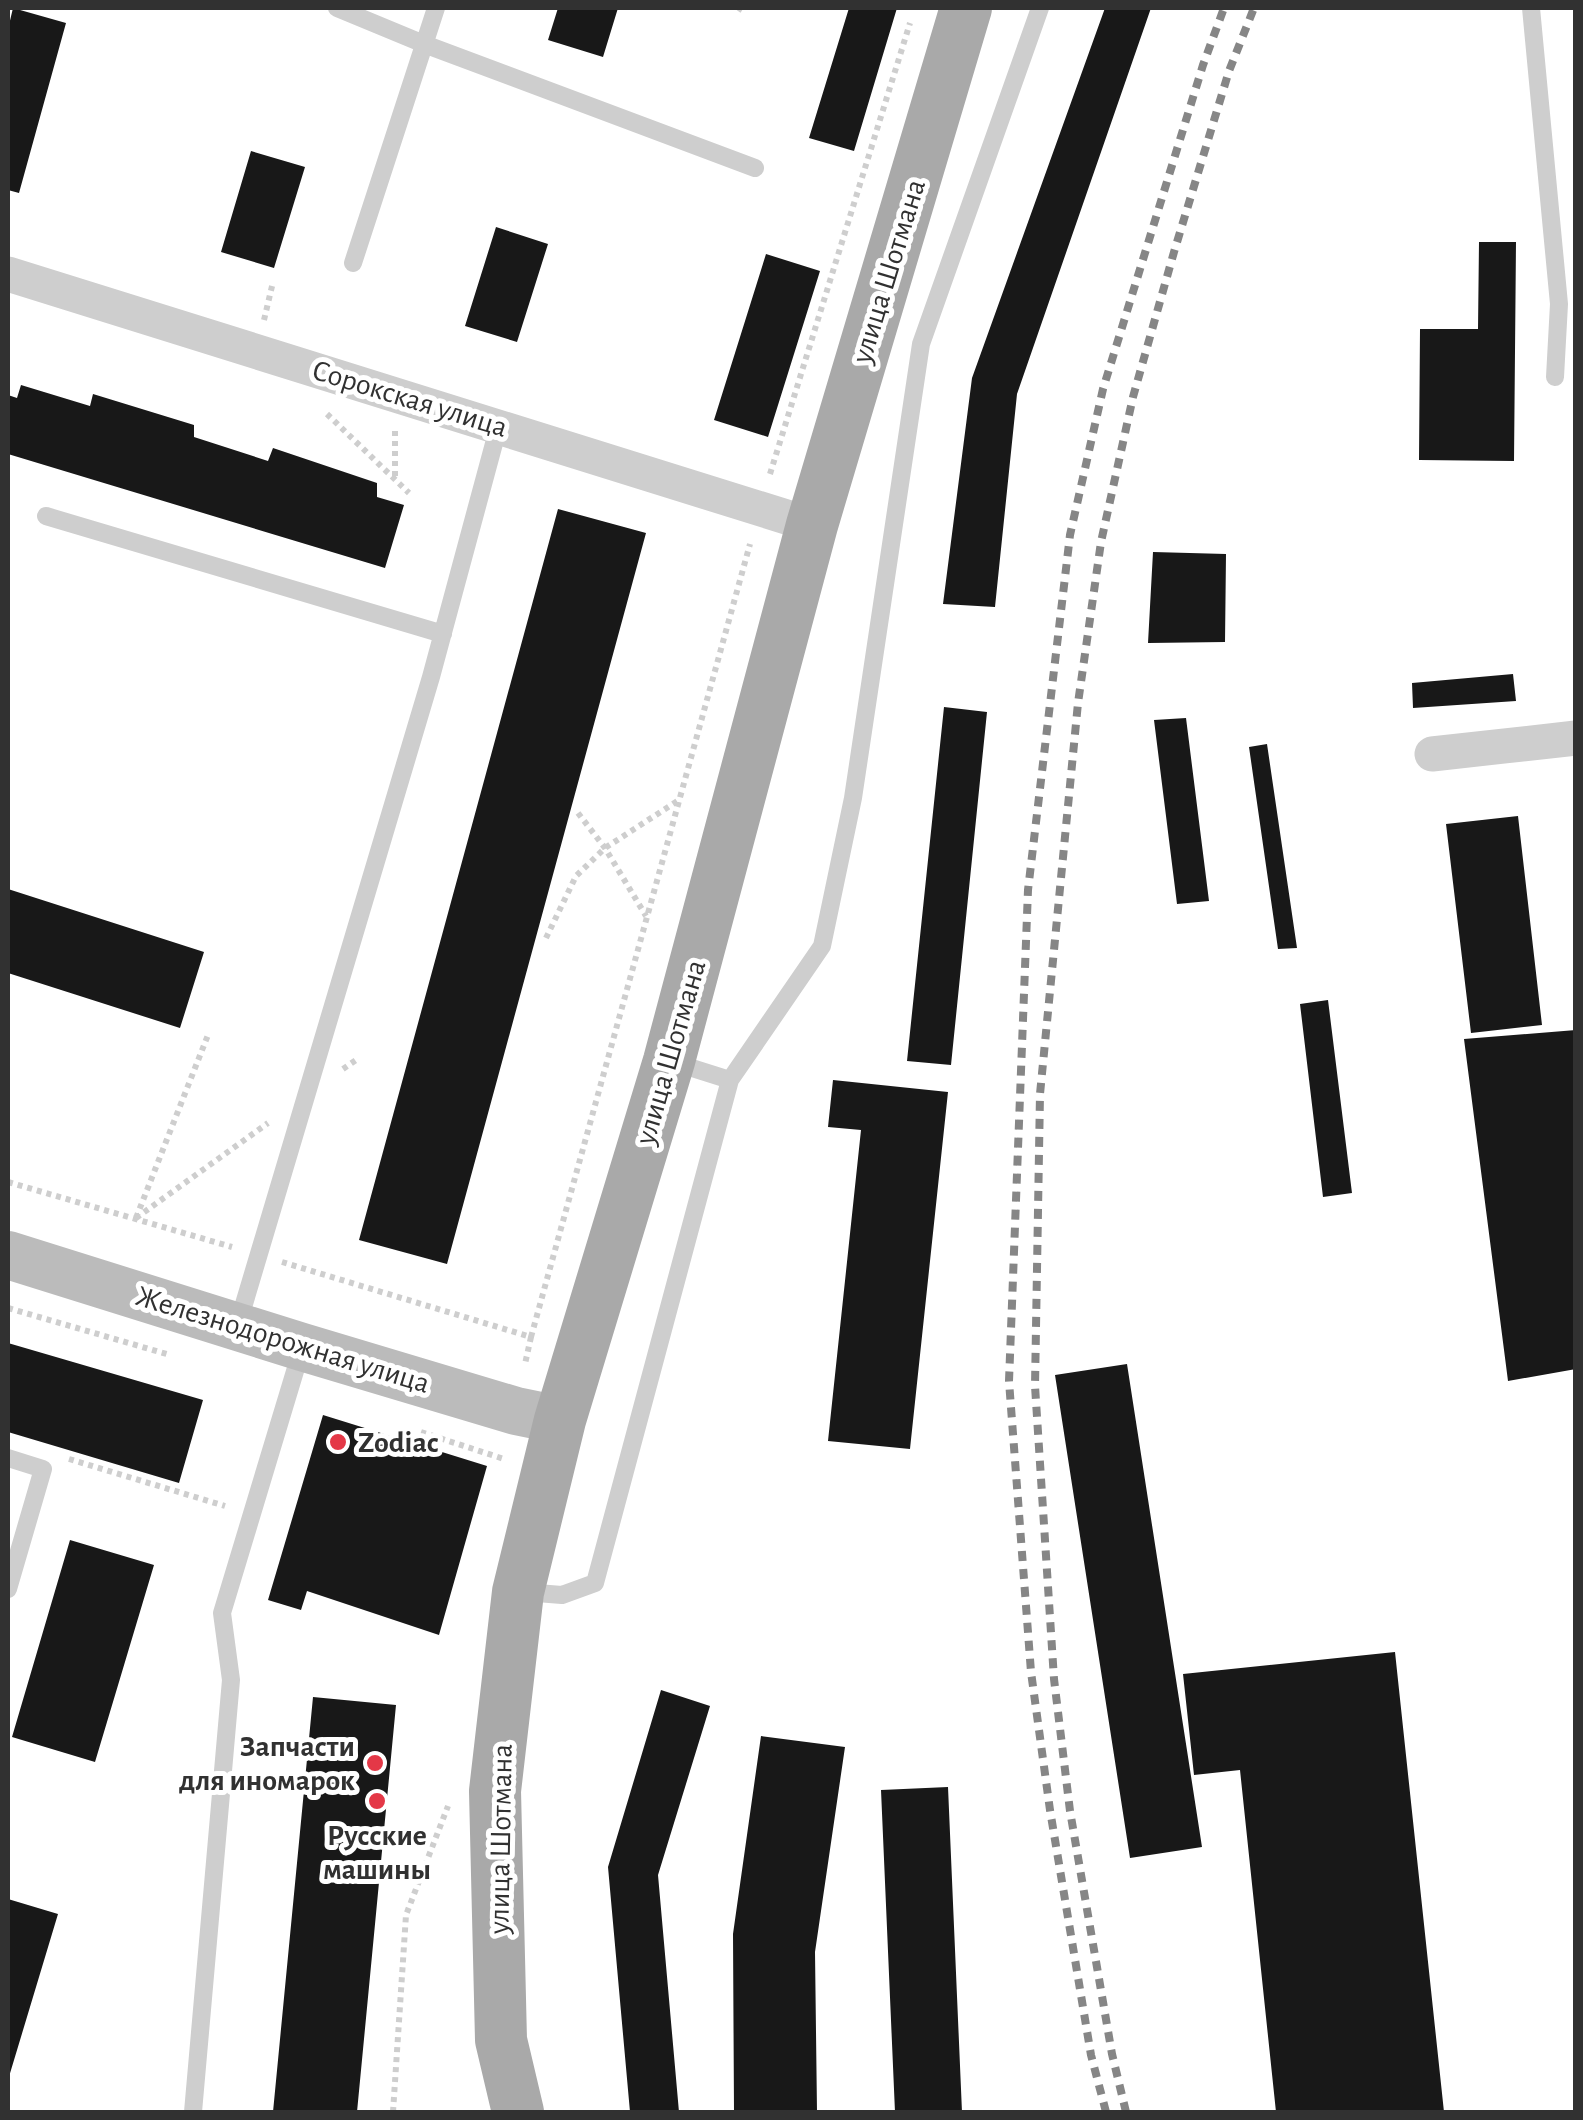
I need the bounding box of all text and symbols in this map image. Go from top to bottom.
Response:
street label: улица Шотмана [846,176,931,368]
street label: Сорокская улица [309,355,511,443]
street label: улица Шотмана [630,957,712,1149]
street label: Железнодорожная улица [132,1281,433,1399]
place label: Zodiac [358,1428,439,1458]
marker: Zodiac [327,1431,349,1453]
place label: Запчасти для иномарок [179,1732,355,1796]
street label: улица Шотмана [484,1744,518,1935]
marker: Запчасти для иномарок [364,1752,386,1774]
marker: Русские машины [366,1790,388,1812]
place label: Русские машины [323,1821,431,1885]

